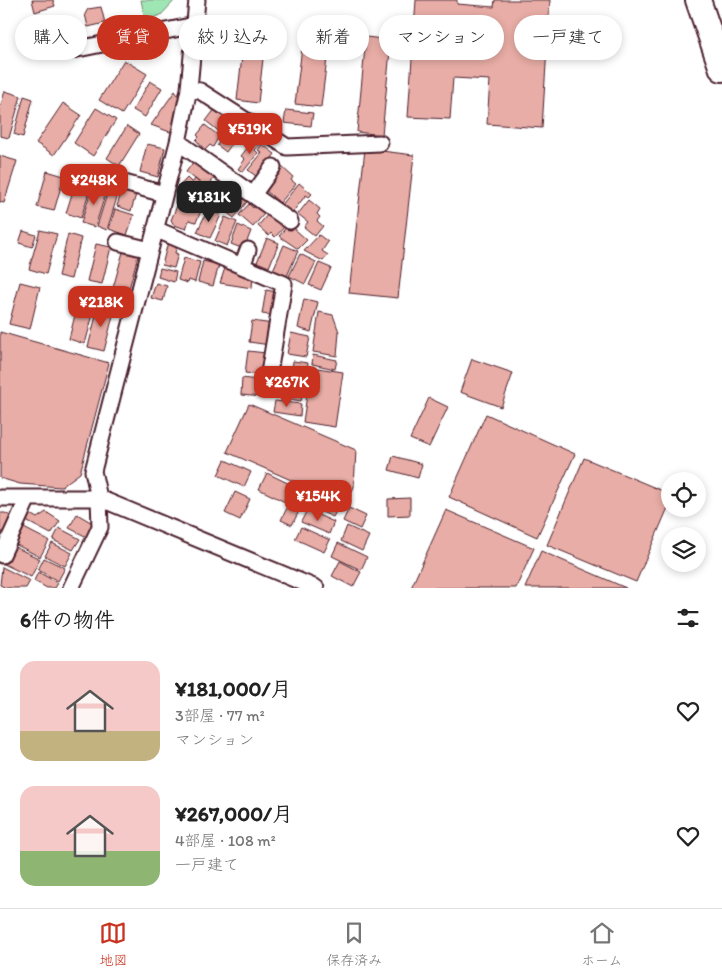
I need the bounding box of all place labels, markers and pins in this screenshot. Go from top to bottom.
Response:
pin: ¥519K [215,112,285,155]
pin: ¥248K [59,164,129,206]
pin: ¥181K [174,180,244,223]
pin: ¥218K [66,286,136,328]
pin: ¥267K [252,366,322,408]
pin: ¥154K [283,480,353,522]

